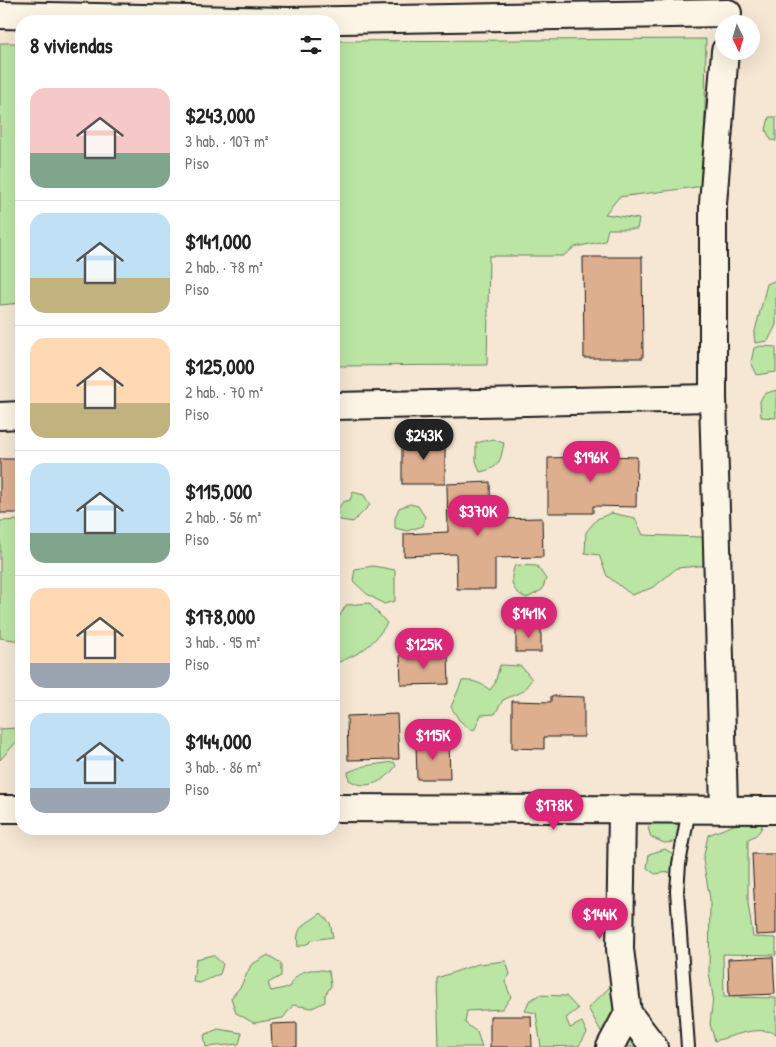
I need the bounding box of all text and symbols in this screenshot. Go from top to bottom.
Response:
north arrow [715,15,760,60]
map controls [715,15,760,60]
text: 8 viviendas [30,31,113,60]
icon: filters [297,31,325,59]
text: $243,000 [185,101,255,130]
icon: home [70,108,130,168]
text: 3 hab. · 107 m² [185,130,269,152]
text: Piso [185,152,209,174]
text: $141,000 [185,227,251,256]
icon: home [70,233,130,293]
text: 2 hab. · 78 m² [185,256,263,278]
text: Piso [185,278,209,300]
text: $125,000 [185,352,254,381]
icon: home [70,358,130,418]
text: 2 hab. · 70 m² [185,381,263,403]
text: Piso [185,403,209,425]
pin: $243K [389,418,459,461]
text: $243K [405,424,443,446]
pin: $196K [556,440,626,483]
text: $196K [574,446,608,468]
text: $115,000 [185,477,252,506]
icon: home [70,483,130,543]
pin: $370K [443,494,513,537]
text: $370K [459,500,497,522]
text: 2 hab. · 56 m² [185,506,261,528]
text: Piso [185,528,209,550]
pin: $141K [494,596,564,639]
text: $178,000 [185,602,255,631]
text: $141K [512,602,546,624]
icon: home [70,608,130,668]
pin: $125K [389,628,459,670]
text: 3 hab. · 95 m² [185,631,260,653]
text: $125K [406,633,442,655]
text: Piso [185,653,209,675]
pin: $115K [398,718,468,761]
text: $115K [416,724,450,746]
text: $144,000 [185,727,252,756]
icon: home [70,733,130,793]
text: 3 hab. · 86 m² [185,756,261,778]
text: Piso [185,778,209,800]
pin: $178K [519,788,589,831]
text: $178K [535,794,573,816]
pin: $144K [565,898,635,940]
text: $144K [583,903,617,925]

